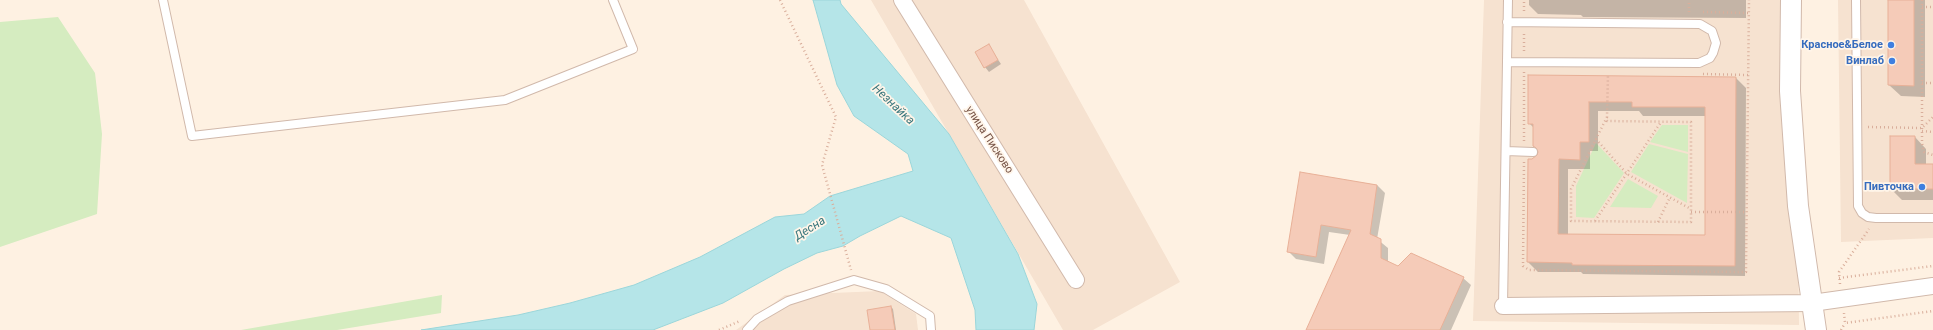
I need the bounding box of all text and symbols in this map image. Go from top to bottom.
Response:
place label: Красное&Белое [1801,38,1883,52]
marker: Красное&Белое [1886,40,1896,50]
place label: Винлаб [1846,54,1884,68]
marker: Винлаб [1887,56,1897,66]
water label: Незнайка [869,82,917,128]
street label: улица Писково [962,104,1016,176]
place label: Пивточка [1864,180,1914,194]
marker: Пивточка [1917,182,1927,192]
water label: Десна [792,214,828,244]

